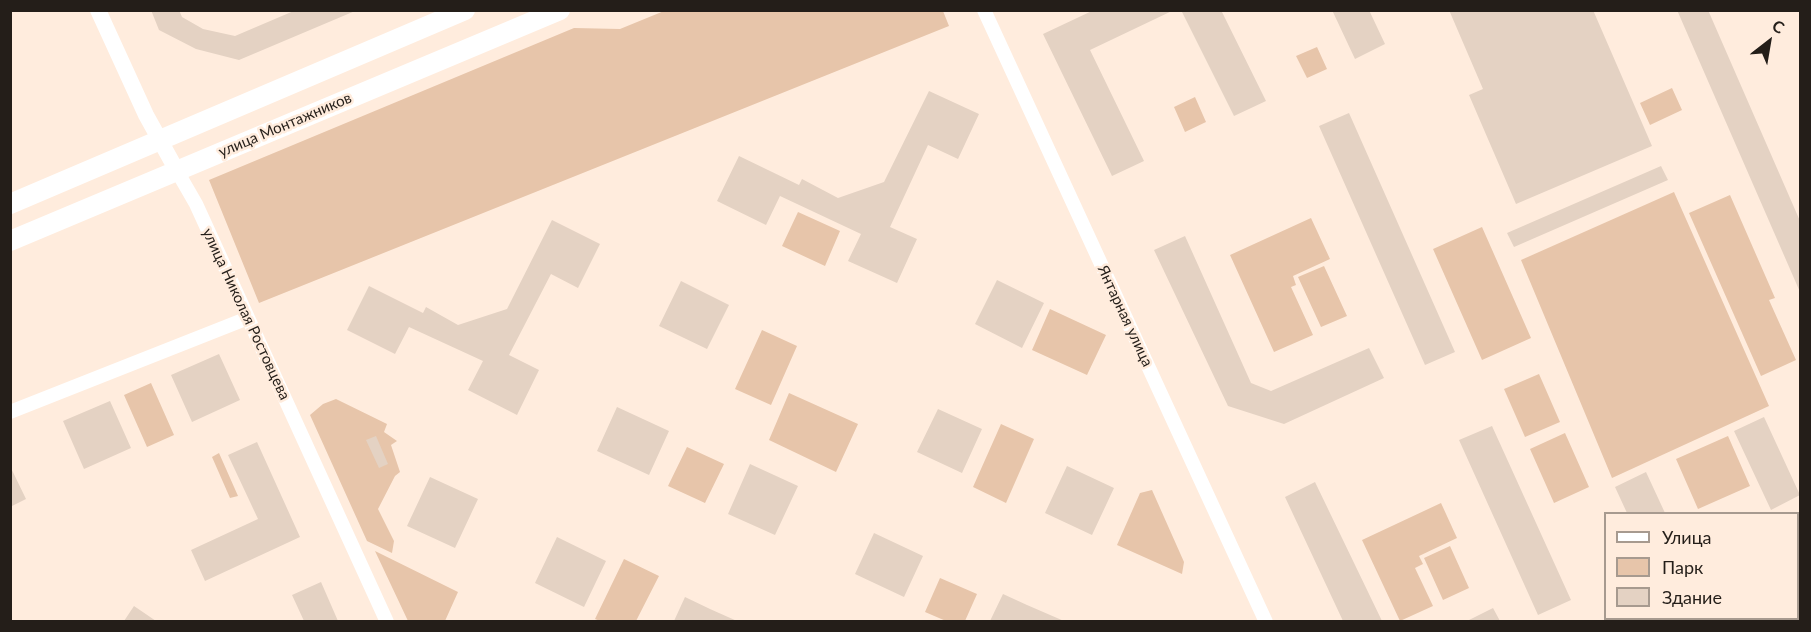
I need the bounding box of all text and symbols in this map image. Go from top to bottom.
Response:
north arrow [1739,12,1799,72]
text: С [1769,15,1788,37]
street label: улица Монтажников [216,89,354,161]
street label: улица Николая Ростовцева [198,225,294,403]
street label: Янтарная улица [1094,262,1156,370]
legend [1604,512,1799,620]
text: Улица [1662,526,1712,548]
text: Парк [1662,556,1703,578]
text: Здание [1662,586,1722,608]

